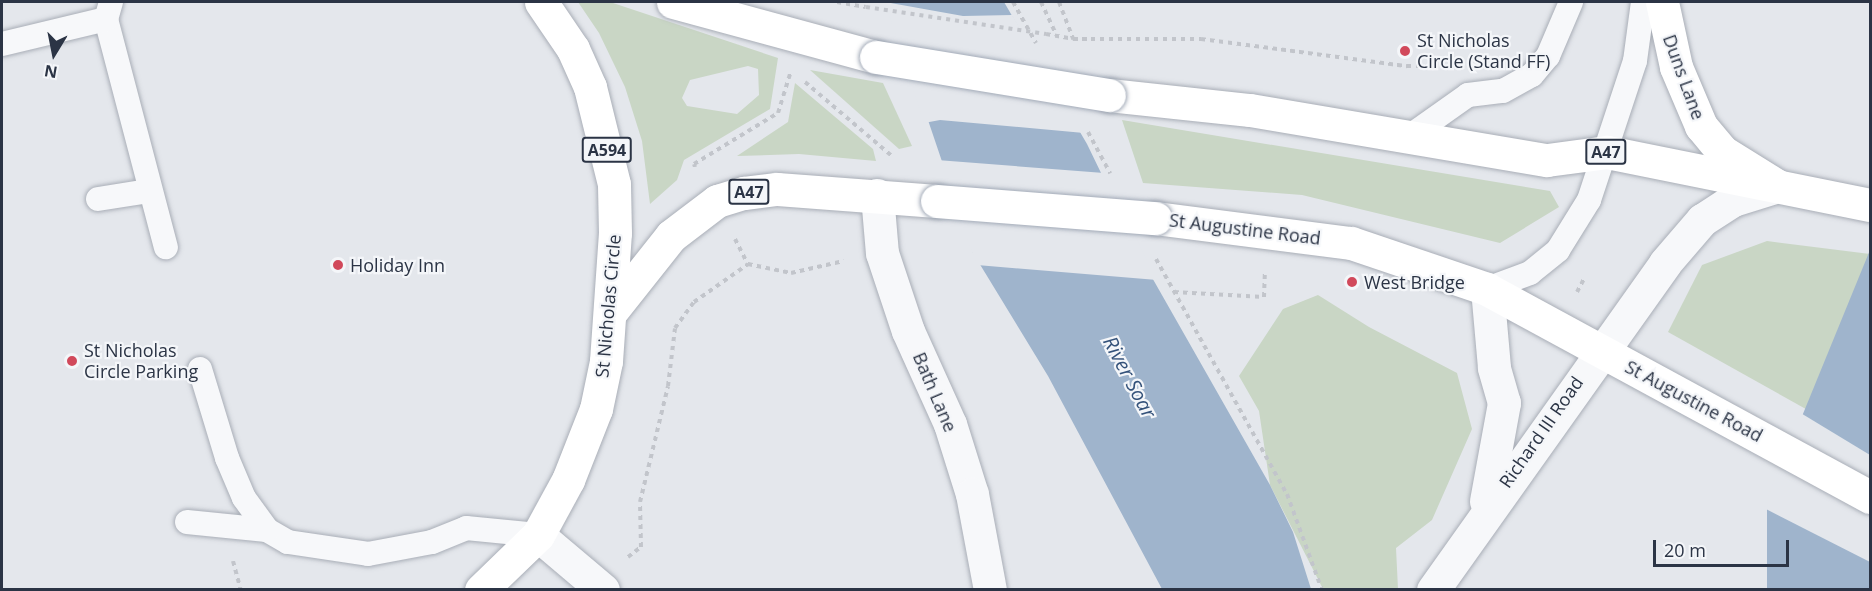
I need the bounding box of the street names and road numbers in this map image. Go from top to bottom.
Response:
street label: Duns Lane [1659,32,1709,122]
road number: A594 [582,137,632,163]
road number: A47 [1585,139,1627,165]
road number: A47 [728,179,770,205]
street label: St Augustine Road [1168,209,1322,249]
street label: St Nicholas Circle [591,233,625,379]
street label: Bath Lane [909,349,961,435]
street label: St Augustine Road [1622,356,1766,446]
street label: Richard III Road [1495,372,1587,492]

